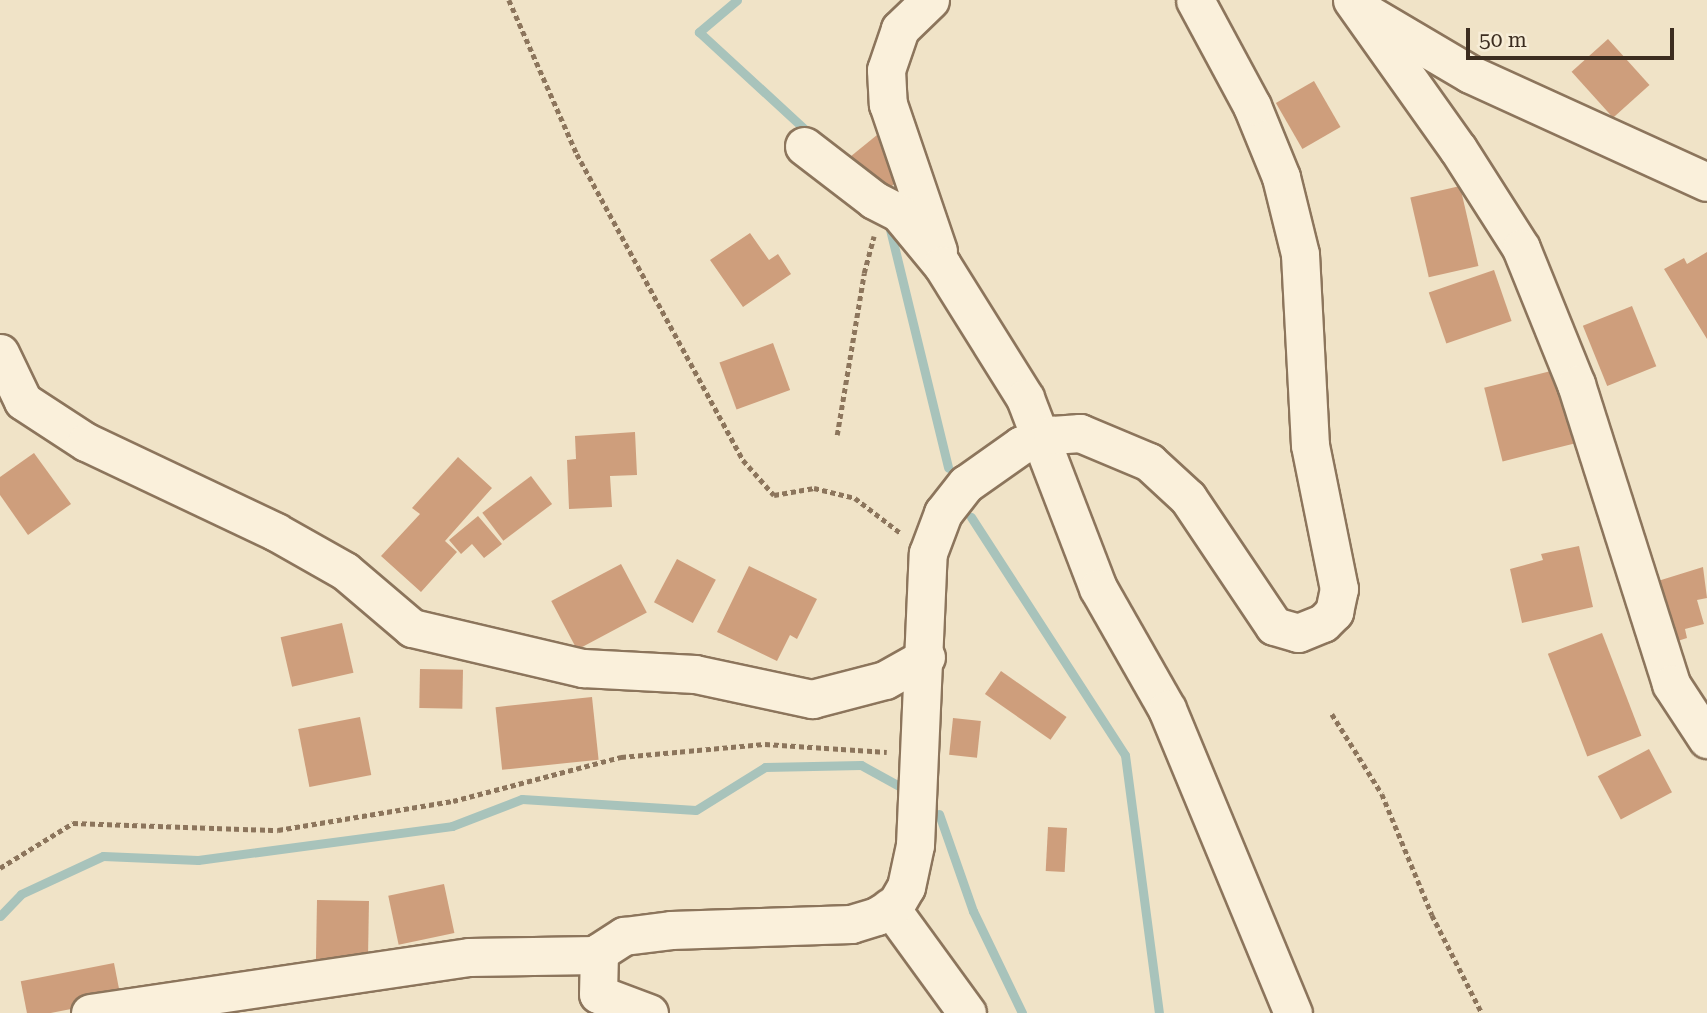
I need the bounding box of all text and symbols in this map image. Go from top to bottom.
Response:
scale bar [1469,14,1677,58]
text: 50 m [1479,28,1527,52]

